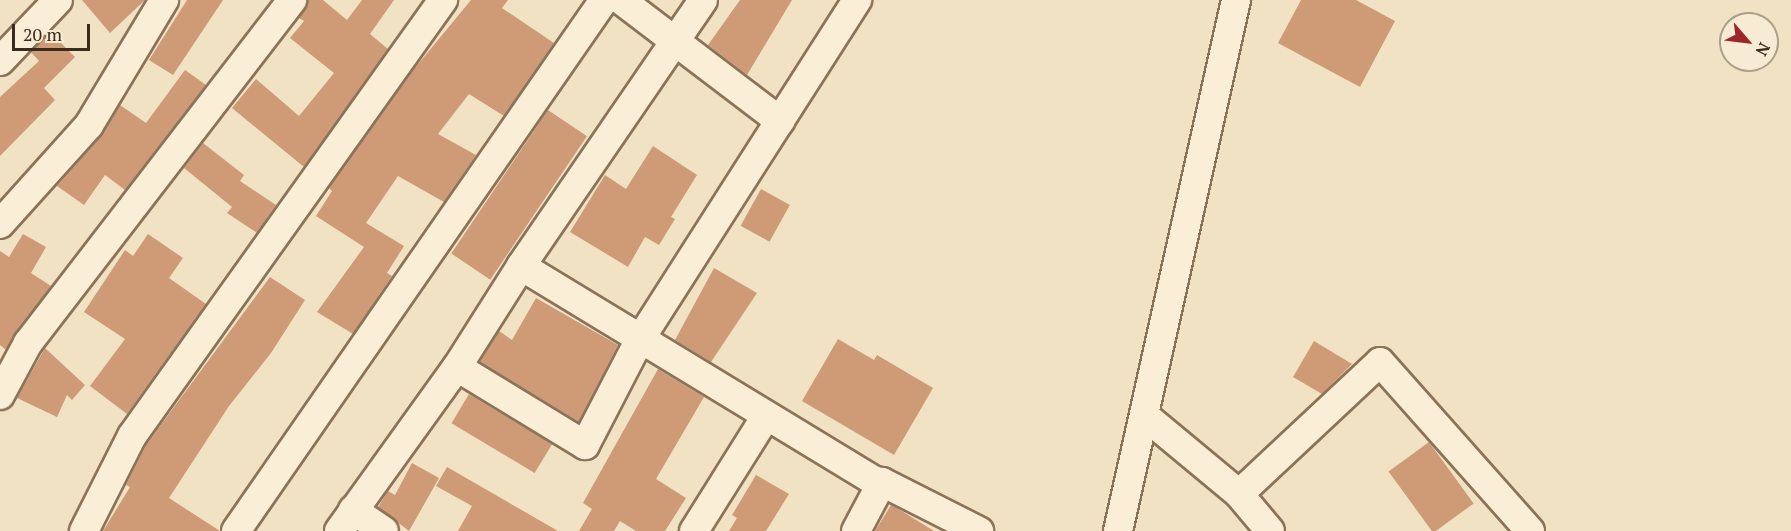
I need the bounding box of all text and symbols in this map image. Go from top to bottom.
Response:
scale bar [15,12,93,50]
north arrow [1719,12,1779,72]
text: 20 m [23,22,62,46]
text: N [1751,39,1776,60]

